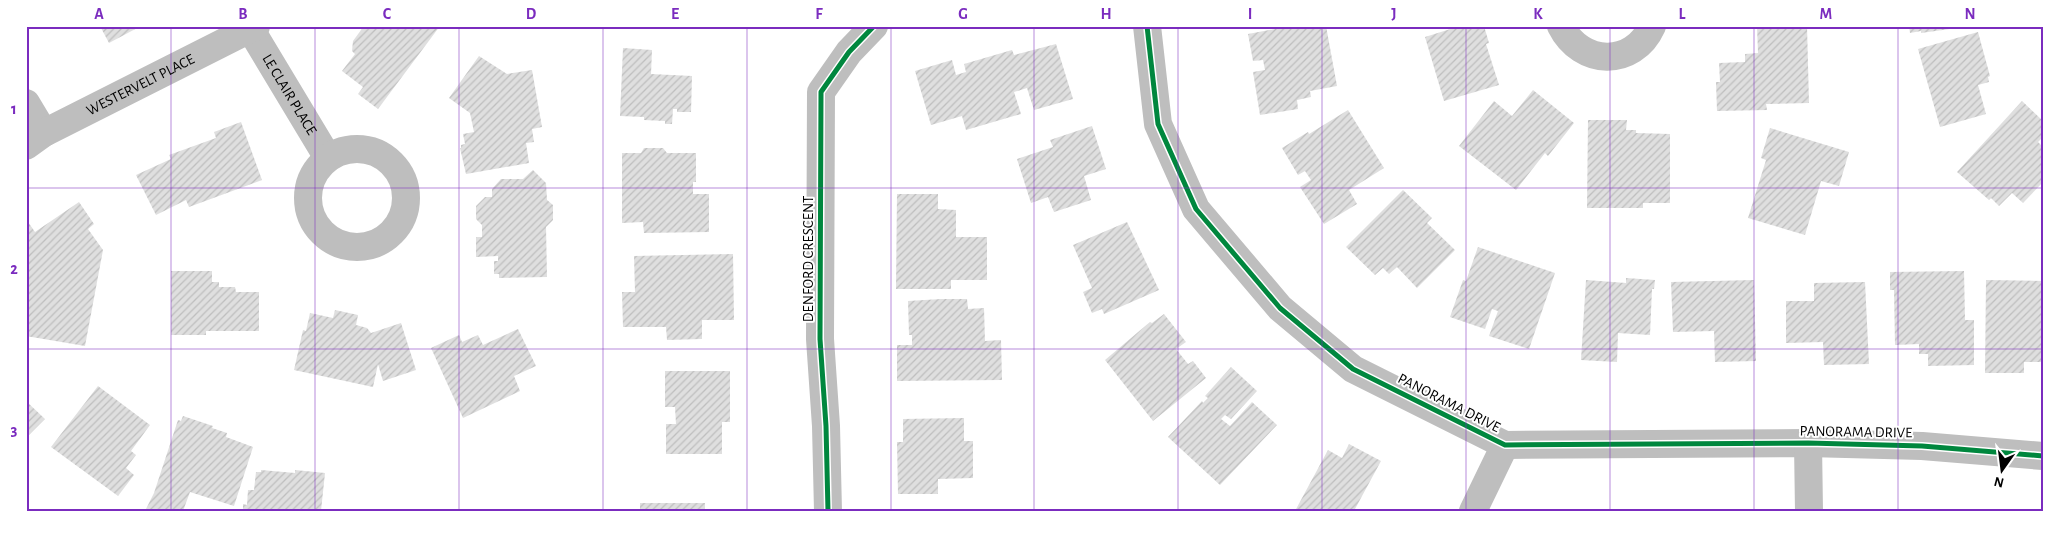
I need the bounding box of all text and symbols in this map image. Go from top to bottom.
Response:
text: A [94,6,104,22]
text: B [238,6,248,22]
text: C [383,6,392,22]
text: D [526,6,537,22]
text: E [671,6,679,22]
text: F [815,6,823,22]
text: G [958,6,968,22]
text: H [1100,6,1112,22]
text: I [1248,6,1252,22]
text: J [1391,6,1397,22]
text: K [1533,6,1543,22]
text: L [1679,6,1686,22]
text: M [1820,6,1832,22]
text: N [1964,6,1976,22]
street label: WESTERVELT PLACE [84,51,197,118]
street label: LE CLAIR PLACE [260,51,320,137]
text: 1 [11,101,17,117]
street label: DENFORD CRESCENT [801,195,816,322]
text: 2 [10,261,18,277]
street label: PANORAMA DRIVE [1395,371,1503,435]
text: 3 [11,422,18,438]
street label: PANORAMA DRIVE [1800,424,1912,440]
north arrow [1976,444,2026,494]
text: N [1993,474,2006,490]

